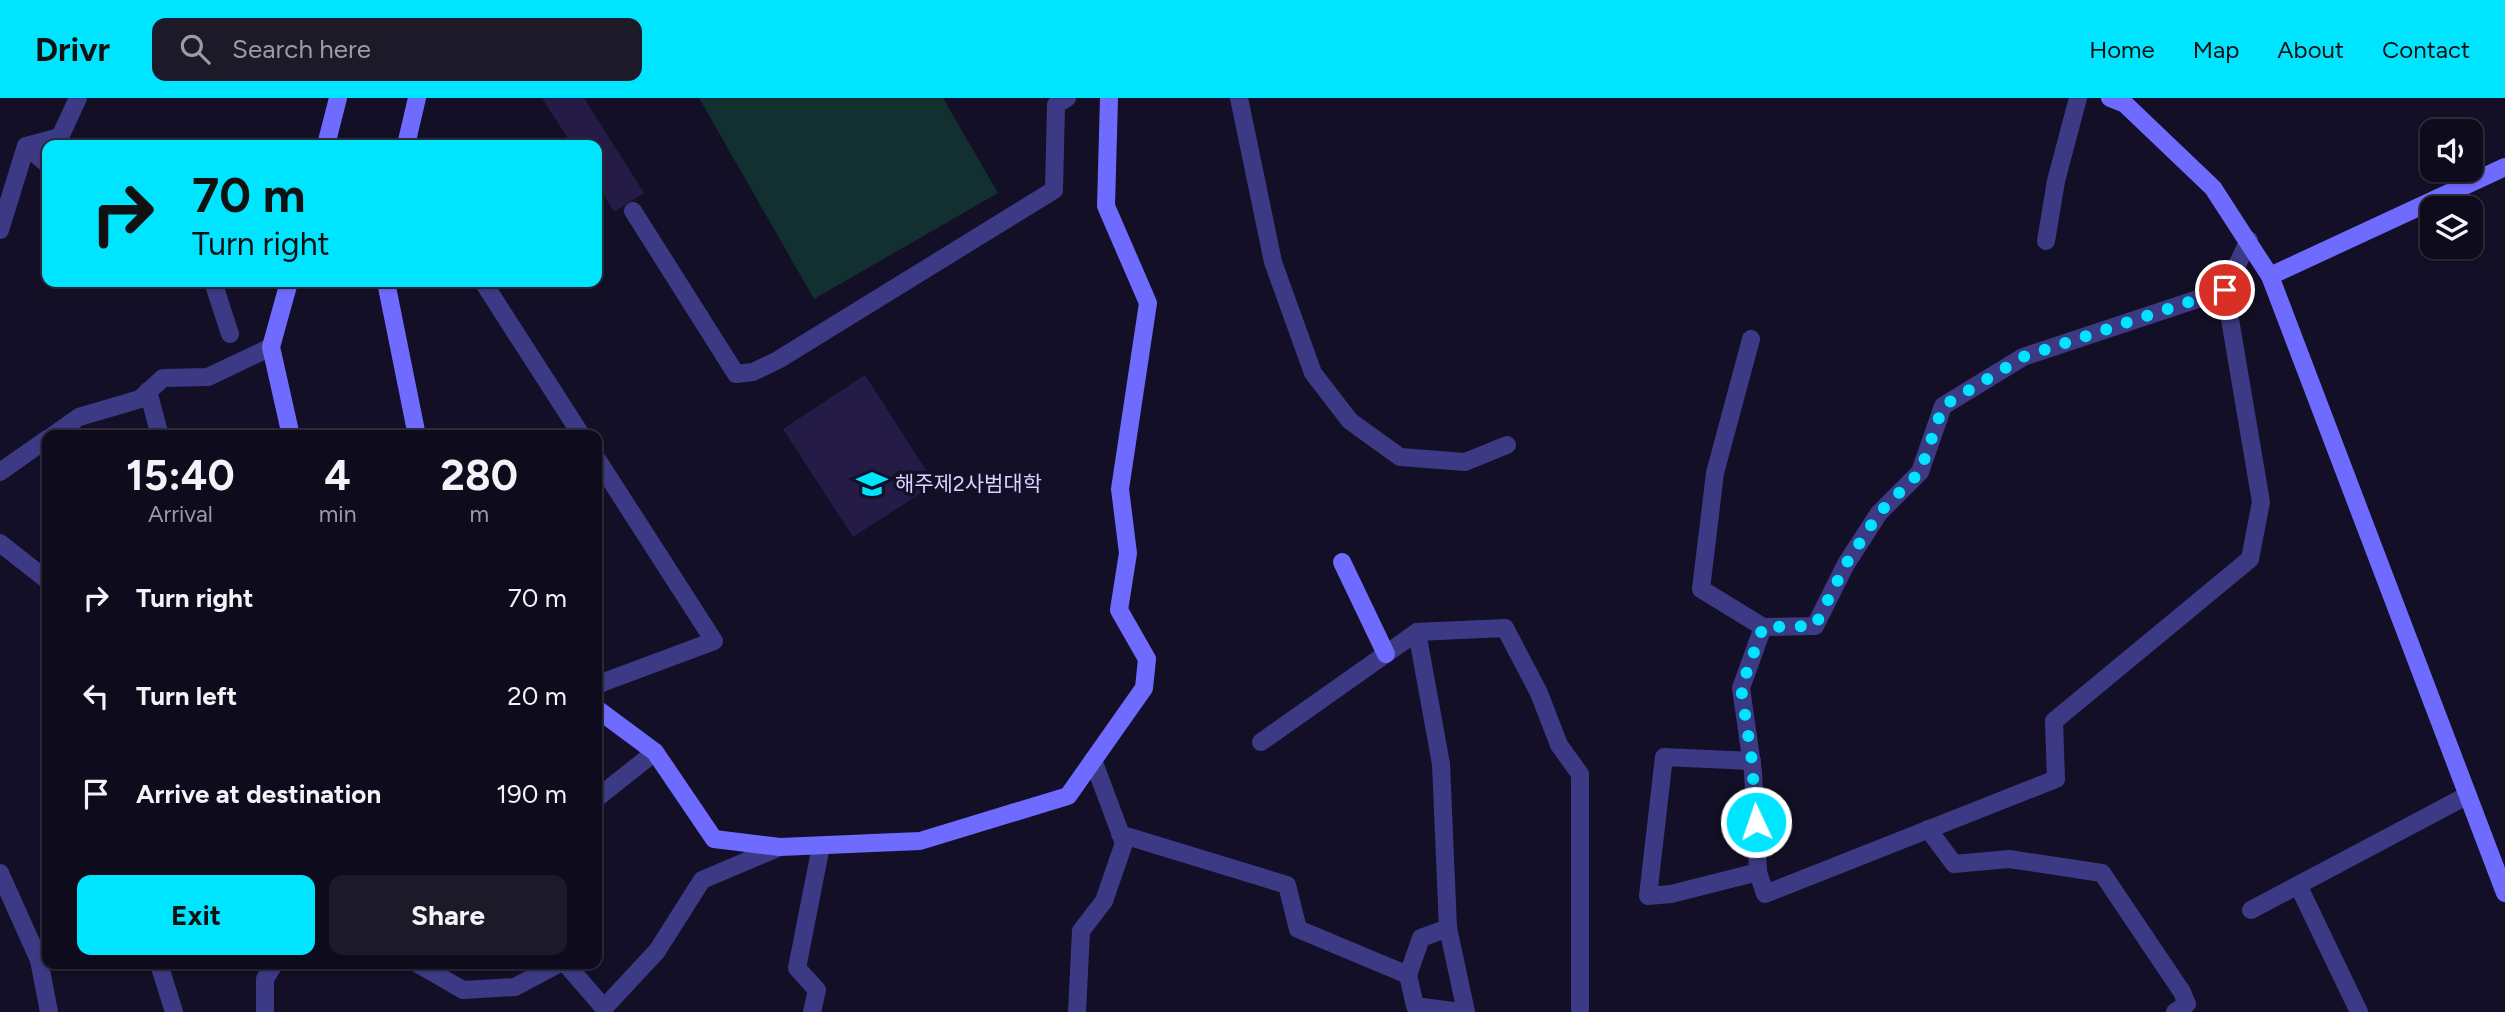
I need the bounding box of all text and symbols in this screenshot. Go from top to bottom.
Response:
search box [152,18,642,81]
text: Drivr [35,30,110,69]
icon: search [176,30,214,68]
text: Search here [232,33,371,65]
text: Home [2089,35,2155,64]
text: Map [2193,35,2239,64]
text: About [2277,35,2344,64]
text: Contact [2382,35,2470,64]
map controls [2420,119,2483,259]
button: sound [2420,119,2483,182]
text: 70 m [192,165,305,224]
icon: right [77,168,168,259]
button: layers [2420,196,2483,259]
text: Turn right [192,225,330,263]
pin [2195,260,2255,320]
icon: arrive [2206,271,2244,309]
text: 15:40 [126,450,235,501]
text: 4 [324,450,351,501]
text: 280 [441,450,518,501]
school or university icon: 해주제2사범대학 [855,467,889,501]
place label: 해주제2사범대학 [895,471,1042,496]
text: Arrival [148,500,213,528]
text: min [319,500,357,528]
text: m [469,500,489,528]
icon: right [77,579,115,617]
text: Turn right [136,582,253,614]
text: 70 m [508,582,567,614]
icon: left [77,677,115,715]
text: Turn left [136,680,237,712]
text: 20 m [507,680,567,712]
icon: arrive [77,775,115,813]
text: Arrive at destination [136,778,381,810]
text: 190 m [496,778,567,810]
position arrow [1719,785,1793,859]
button: Exit [77,875,315,955]
button: Share [329,875,567,955]

